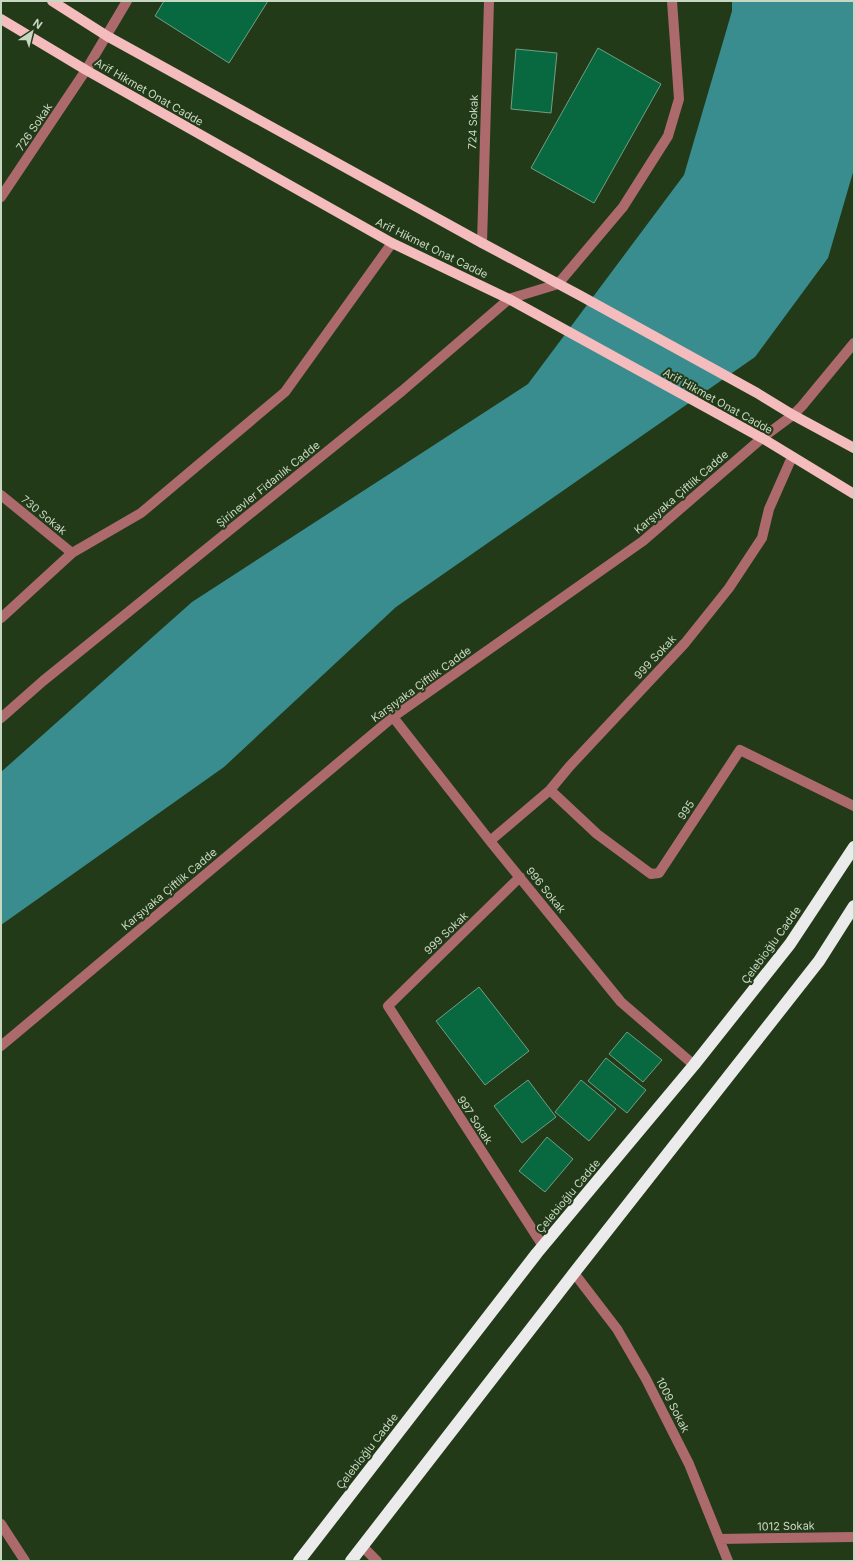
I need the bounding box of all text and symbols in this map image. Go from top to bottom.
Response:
north arrow [12,12,52,52]
text: N [30,16,45,32]
street label: Arif Hikmet Onat Cadde [92,55,206,129]
street label: 724 Sokak [465,94,481,150]
street label: 726 Sokak [13,100,55,154]
street label: Arif Hikmet Onat Cadde [374,215,490,281]
street label: Arif Hikmet Onat Cadde [661,365,775,437]
street label: Şirinevler Fidanlık Cadde [213,438,323,530]
street label: Karşıyaka Çiftlik Cadde [631,447,731,537]
street label: 730 Sokak [18,492,70,538]
street label: 999 Sokak [631,632,679,682]
street label: Karşıyaka Çiftlik Cadde [368,643,474,725]
street label: 995 [675,797,698,822]
street label: Karşıyaka Çiftlik Cadde [118,845,220,933]
street label: 996 Sokak [523,864,569,916]
street label: Çelebioğlu Cadde [738,903,804,987]
street label: 999 Sokak [421,909,471,957]
street label: 997 Sokak [454,1093,496,1147]
street label: Çelebioğlu Cadde [533,1156,603,1236]
street label: 1009 Sokak [653,1375,693,1435]
street label: Çelebioğlu Cadde [333,1410,401,1492]
street label: 1012 Sokak [757,1518,815,1534]

